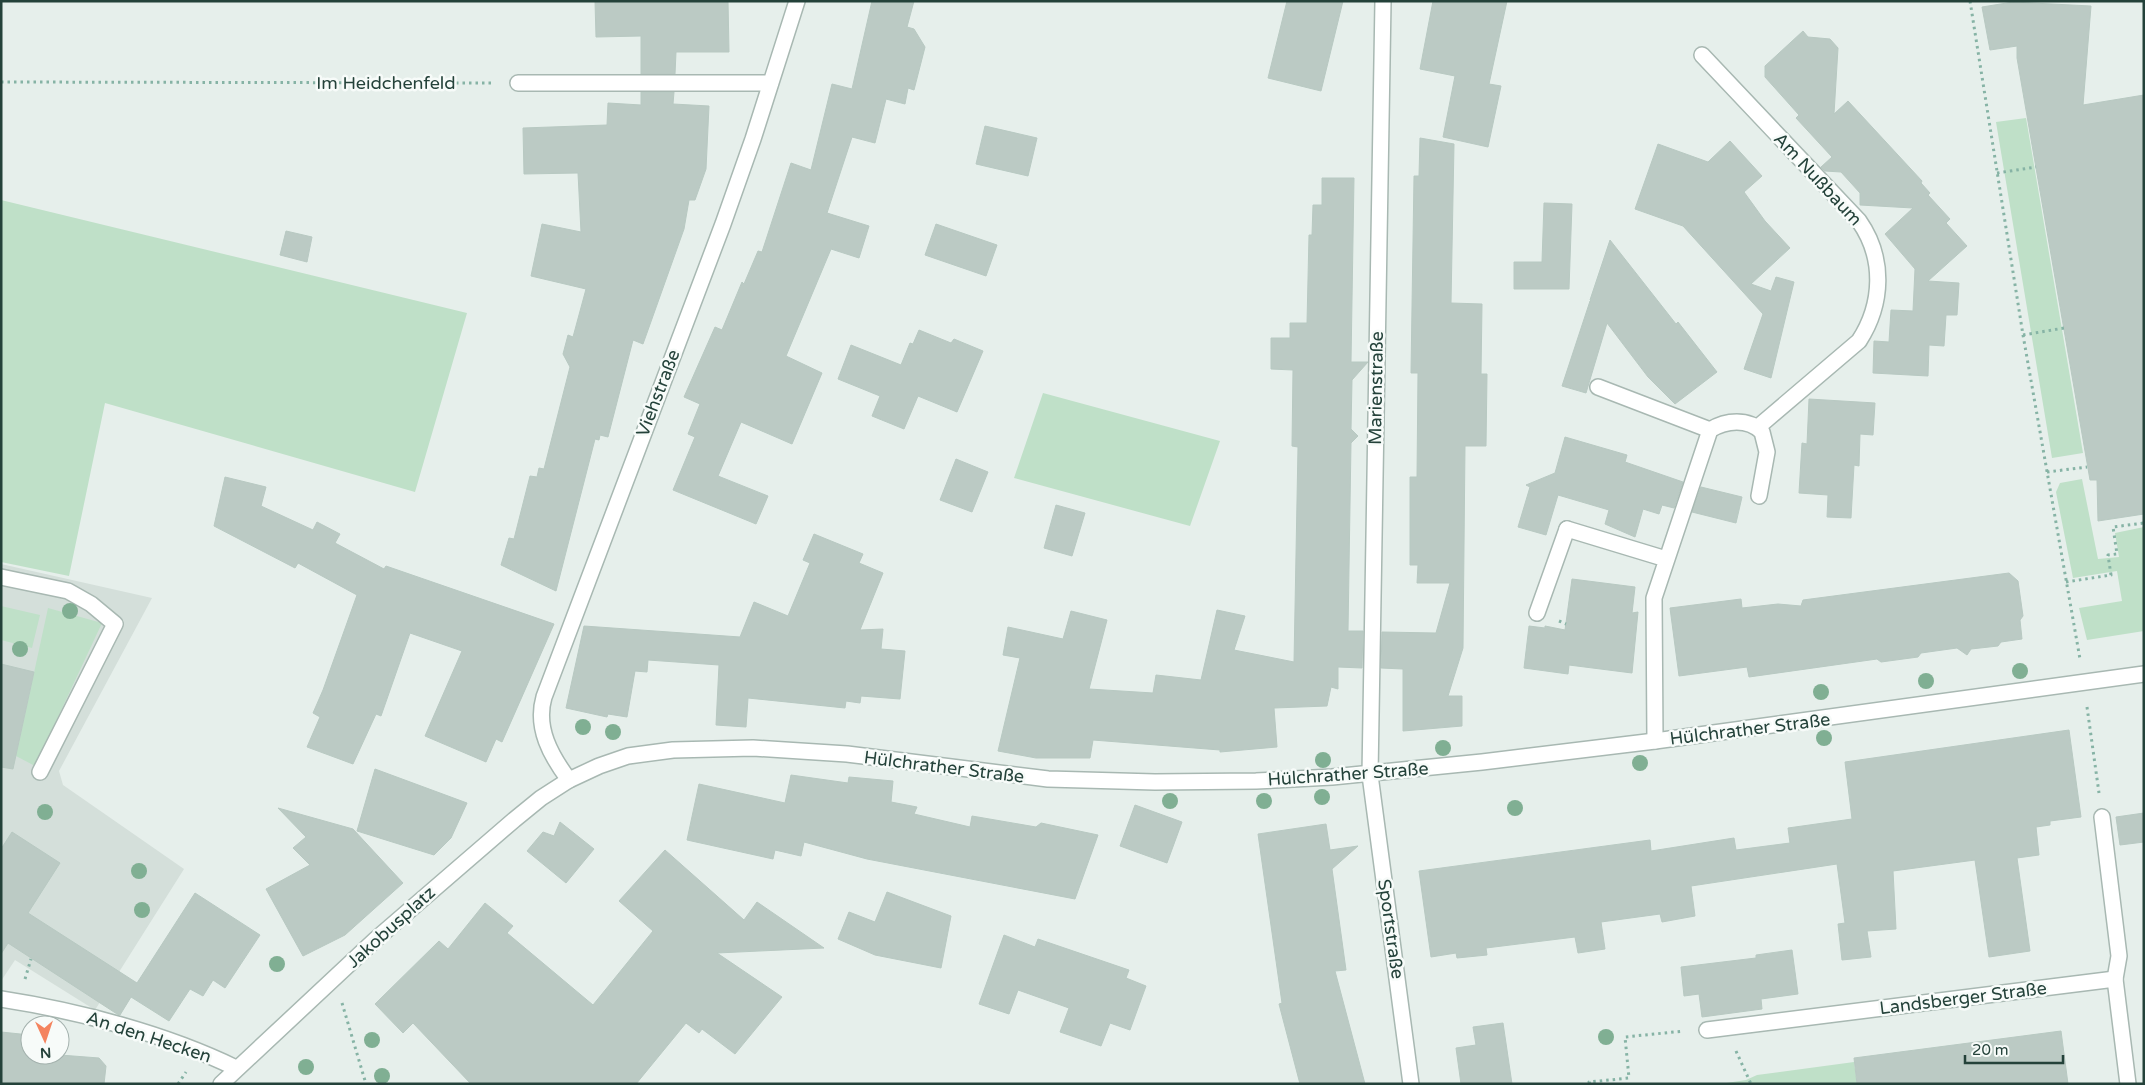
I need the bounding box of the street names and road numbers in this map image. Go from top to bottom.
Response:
street label: Im Heidchenfeld [316,72,456,94]
street label: Am Nußbaum [1769,128,1867,230]
street label: Marienstraße [1364,331,1388,445]
street label: Viehstraße [631,346,685,440]
street label: Hülchrather Straße [1669,708,1831,750]
street label: Hülchrather Straße [863,746,1025,788]
street label: Hülchrather Straße [1267,757,1429,791]
street label: Sportstraße [1373,878,1409,980]
street label: Jakobusplatz [342,881,440,973]
street label: Landsberger Straße [1878,977,2048,1019]
street label: An den Hecken [84,1006,214,1068]

